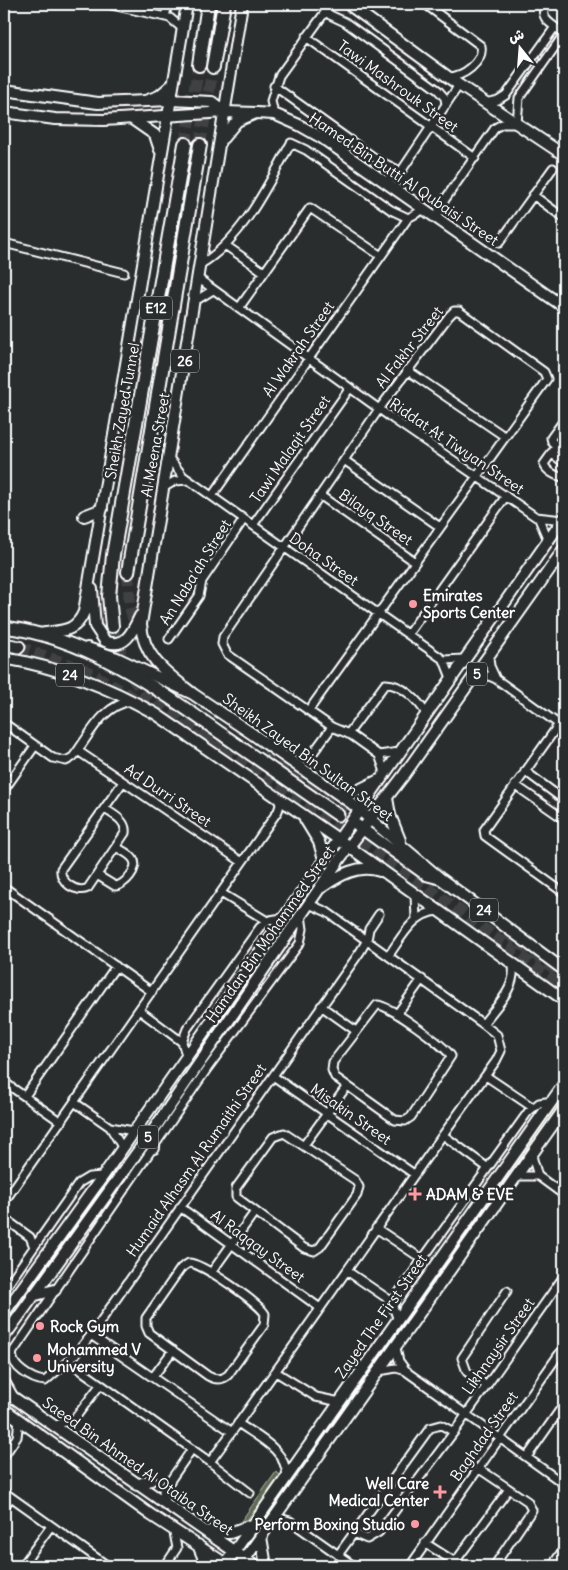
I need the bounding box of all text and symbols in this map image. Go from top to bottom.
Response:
north arrow [496,22,546,72]
text: ش [506,25,526,46]
street label: Tawi Mashrouk Street [334,36,462,136]
street label: Hamed Bin Butti Al Qubaisi Street [306,108,502,250]
road number: E12 [140,296,172,320]
street label: Al Wakrah Street [258,297,338,401]
street label: Al Fakhr Street [371,302,447,392]
street label: Sheikh Zayed Tunnel [101,341,143,481]
road number: 26 [171,350,199,372]
street label: Al Meena Street [136,391,174,499]
street label: Tawi Malaqit Street [246,392,334,506]
street label: Riddat At Tiwyan Street [386,394,528,498]
street label: Bilayq Street [336,485,416,549]
street label: An Naba'ah Street [155,516,235,628]
street label: Doha Street [286,528,362,590]
place label: Emirates Sports Center [423,586,516,623]
marker: Emirates Sports Center [407,598,419,610]
road number: 5 [467,662,487,686]
road number: 24 [56,664,84,686]
street label: Sheikh Zayed Bin Sultan Street [219,689,397,825]
street label: Ad Durri Street [121,759,215,831]
street label: Hamdan Bin Mohammed Street [201,842,339,1026]
road number: 24 [470,898,498,922]
street label: Humaid Alhasm Al Rumaithi Street [122,1060,270,1260]
street label: Misakin Street [307,1079,395,1149]
road number: 5 [138,1126,158,1148]
place label: ADAM & EVE [426,1185,514,1204]
marker: ADAM & EVE [408,1187,422,1201]
street label: Al Raqqay Street [207,1205,309,1287]
street label: Zayed The First Street [331,1250,431,1382]
street label: Likhnaysir Street [458,1294,538,1398]
place label: Rock Gym [50,1317,119,1337]
marker: Rock Gym [34,1320,46,1332]
place label: Mohammed V University [47,1340,141,1377]
marker: Mohammed V University [31,1352,43,1364]
street label: Baghdad Street [446,1388,522,1484]
street label: Saeed Bin Ahmed Al Otaiba Street [39,1393,237,1539]
place label: Well Care Medical Center [328,1474,430,1510]
marker: Well Care Medical Center [433,1485,447,1499]
place label: Perform Boxing Studio [255,1515,406,1535]
marker: Perform Boxing Studio [409,1518,421,1530]

